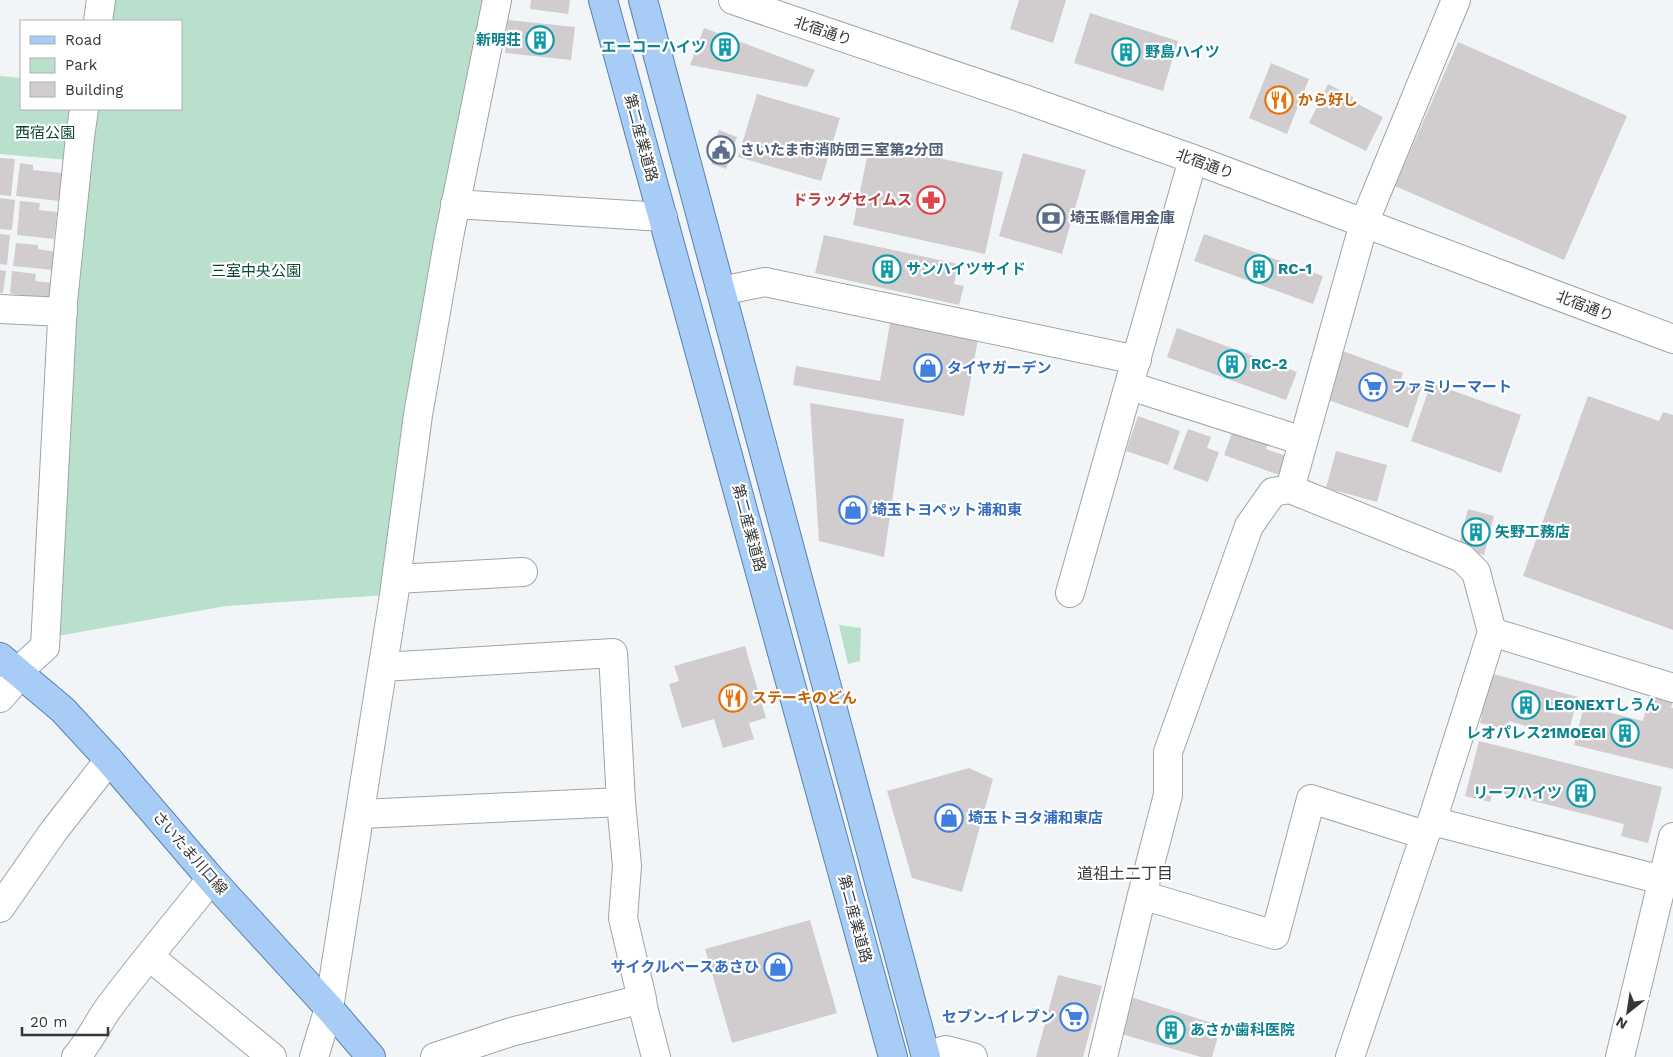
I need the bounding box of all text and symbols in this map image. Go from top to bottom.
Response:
street label: 北宿通り [792,13,854,49]
legend [20,20,182,110]
building icon: 新明荘 [525,25,555,55]
text: Road [65,31,102,49]
place label: 新明荘 [476,31,521,49]
building icon: エーコーハイツ [710,32,740,62]
building icon: 野島ハイツ [1111,37,1141,67]
place label: エーコーハイツ [602,38,706,56]
place label: 野島ハイツ [1145,43,1220,61]
text: Park [65,56,98,74]
text: Building [65,81,123,99]
restaurant icon: から好し [1264,85,1294,115]
place label: から好し [1298,91,1358,109]
street label: 第二産業道路 [621,92,661,184]
park label: 西宿公園 [15,124,75,142]
public building icon: さいたま市消防団三室第2分団 [706,135,736,165]
place label: さいたま市消防団三室第2分団 [740,141,944,159]
street label: 北宿通り [1174,145,1236,183]
pharmacy icon: ドラッグセイムス [916,185,946,215]
place label: ドラッグセイムス [792,191,912,209]
bank icon: 埼玉縣信用金庫 [1036,203,1066,233]
place label: 埼玉縣信用金庫 [1070,209,1175,227]
building icon: サンハイツサイド [872,254,902,284]
building icon: RC-1 [1244,254,1274,284]
place label: サンハイツサイド [906,260,1026,278]
place label: RC-1 [1278,260,1312,278]
park label: 三室中央公園 [211,262,301,280]
street label: 北宿通り [1554,287,1616,325]
building icon: RC-2 [1217,349,1247,379]
shop icon: タイヤガーデン [913,353,943,383]
place label: RC-2 [1251,355,1287,373]
place label: タイヤガーデン [947,359,1052,377]
supermarket icon: ファミリーマート [1358,372,1388,402]
place label: ファミリーマート [1392,378,1512,396]
street label: 第二産業道路 [729,482,769,574]
shop icon: 埼玉トヨペット浦和東 [838,495,868,525]
place label: 埼玉トヨペット浦和東 [872,501,1022,519]
building icon: 矢野工務店 [1461,517,1491,547]
place label: 矢野工務店 [1495,523,1570,541]
restaurant icon: ステーキのどん [718,683,748,713]
place label: ステーキのどん [752,689,857,707]
building icon: LEONEXTしうん [1511,690,1541,720]
place label: LEONEXTしうん [1545,696,1660,714]
building icon: レオパレス21MOEGI [1610,718,1640,748]
place label: レオパレス21MOEGI [1466,724,1606,742]
building icon: リーフハイツ [1566,778,1596,808]
place label: リーフハイツ [1473,784,1562,802]
shop icon: 埼玉トヨタ浦和東店 [934,803,964,833]
street label: さいたま川口線 [149,808,231,898]
place label: 埼玉トヨタ浦和東店 [968,809,1103,827]
district label: 道祖土二丁目 [1077,864,1173,883]
street label: 第二産業道路 [835,873,875,965]
shop icon: サイクルベースあさひ [763,952,793,982]
place label: サイクルベースあさひ [610,958,759,976]
north arrow [1603,987,1653,1037]
supermarket icon: セブン-イレブン [1059,1002,1089,1032]
scale bar [22,1004,109,1036]
place label: セブン-イレブン [942,1008,1055,1026]
text: 20 m [30,1013,68,1031]
text: N [1613,1014,1630,1033]
building icon: あさか歯科医院 [1156,1015,1186,1045]
place label: あさか歯科医院 [1190,1021,1295,1039]

